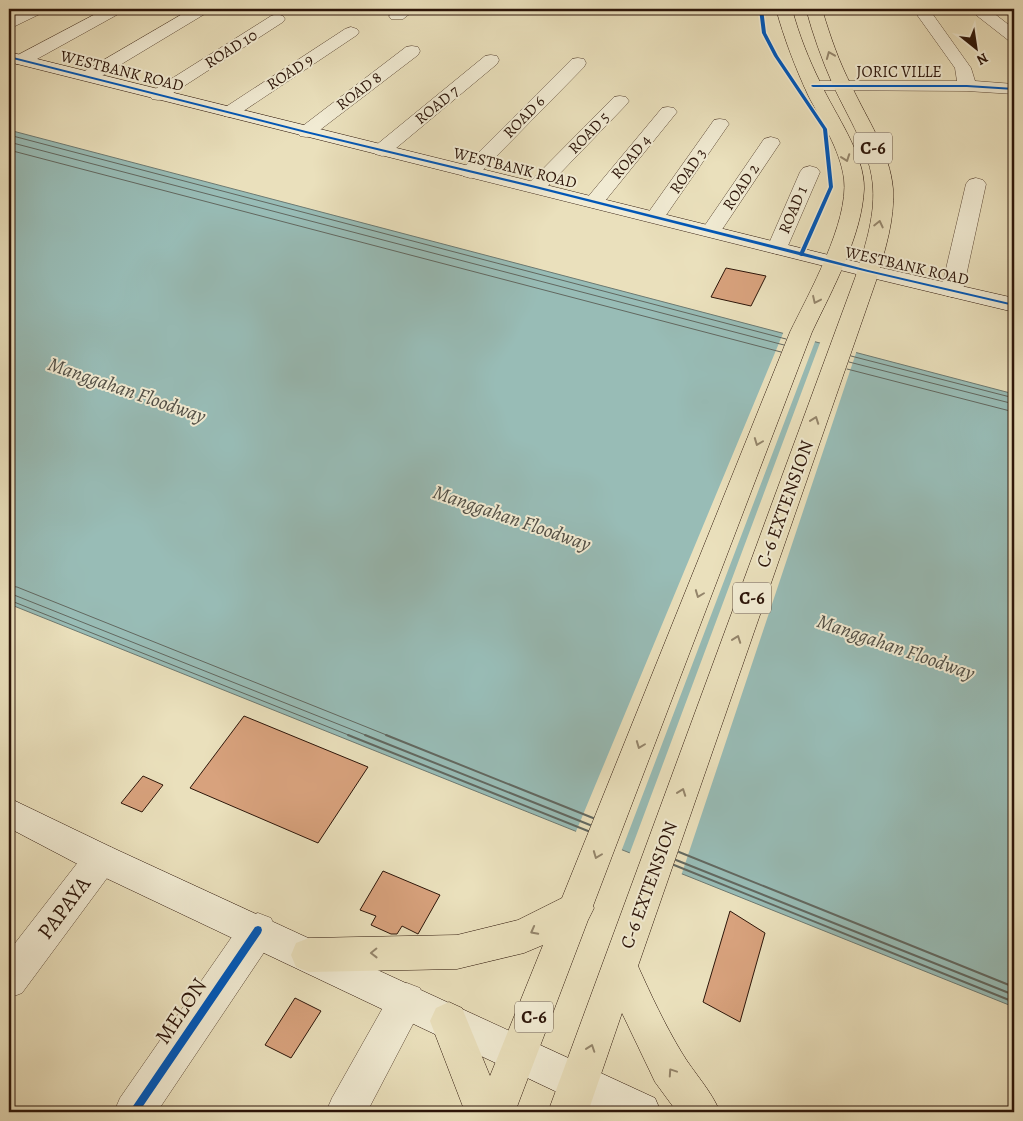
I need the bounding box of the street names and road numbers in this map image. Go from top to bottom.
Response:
street label: ROAD 10 [200,24,262,74]
street label: WESTBANK ROAD [57,45,186,97]
street label: ROAD 9 [262,49,318,95]
street label: JORIC VILLE [856,61,942,83]
street label: ROAD 8 [332,67,386,115]
street label: ROAD 7 [410,80,464,130]
street label: ROAD 6 [498,91,550,143]
street label: ROAD 5 [563,107,615,159]
street label: ROAD 4 [606,130,656,184]
road number: C-6 [854,132,892,164]
street label: WESTBANK ROAD [450,142,579,194]
street label: ROAD 3 [664,144,712,198]
street label: ROAD 2 [717,159,765,215]
street label: ROAD 1 [773,182,813,237]
street label: WESTBANK ROAD [842,241,971,291]
street label: C-6 EXTENSION [750,436,820,571]
road number: C-6 [733,582,771,614]
street label: C-6 EXTENSION [614,817,684,952]
street label: PAPAYA [30,869,98,946]
street label: MELON [148,972,214,1050]
road number: C-6 [515,1002,553,1032]

